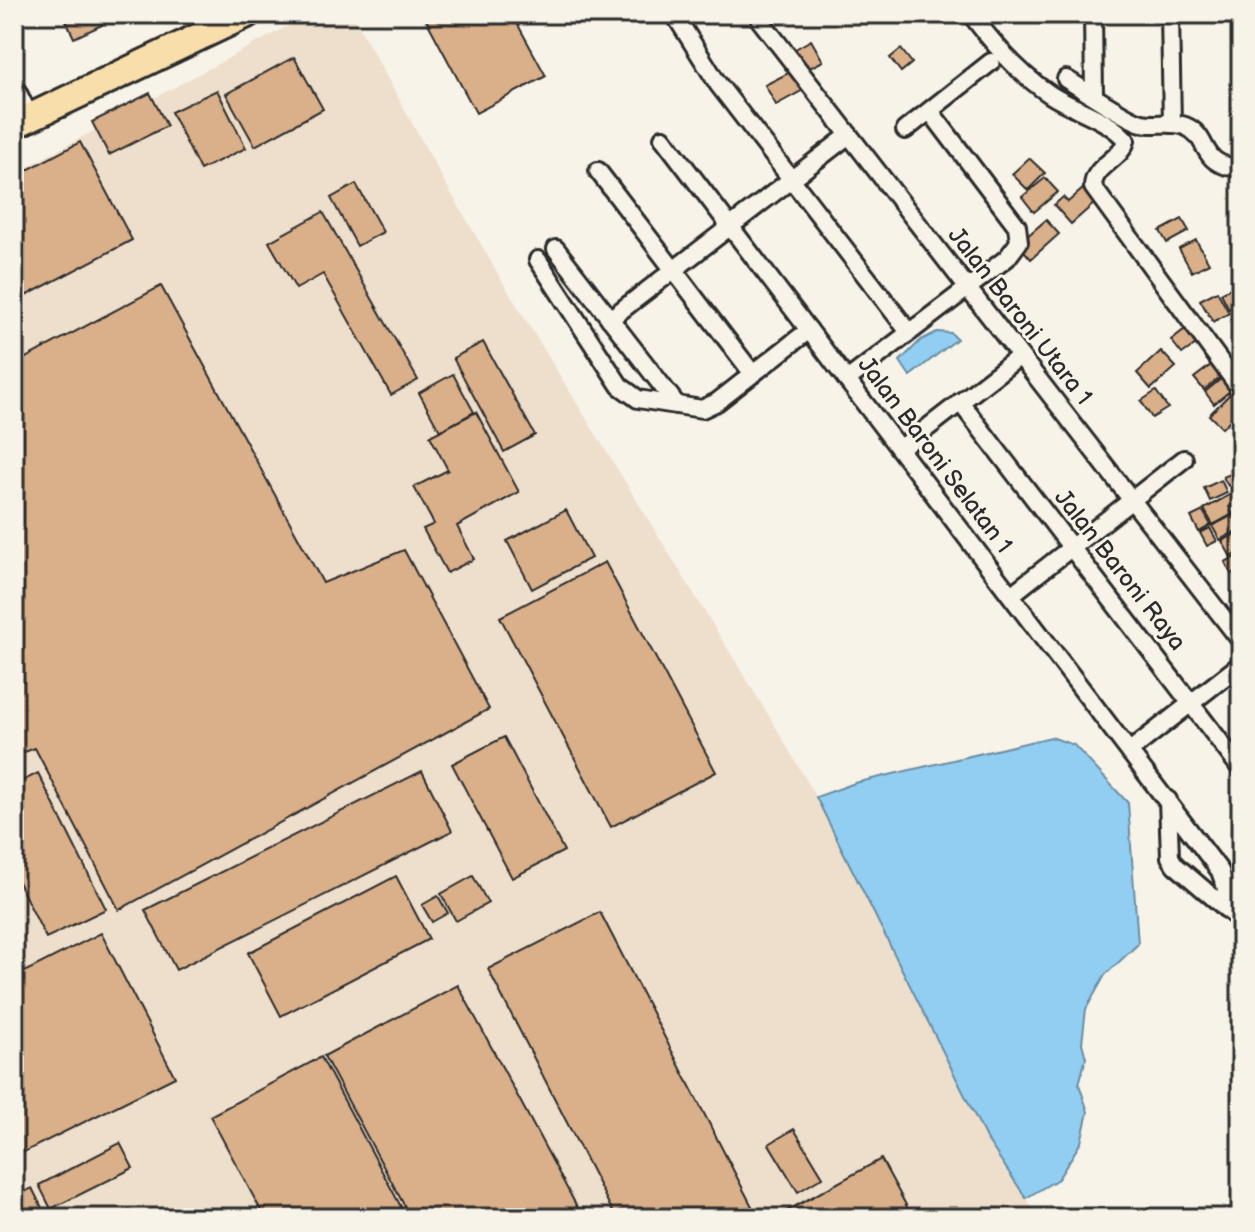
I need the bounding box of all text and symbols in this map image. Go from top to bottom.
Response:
street label: Jalan Baroni Utara 1 [942,221,1098,411]
street label: Jalan Baroni Selatan 1 [852,351,1018,559]
street label: Jalan Baroni Raya [1048,484,1192,656]

